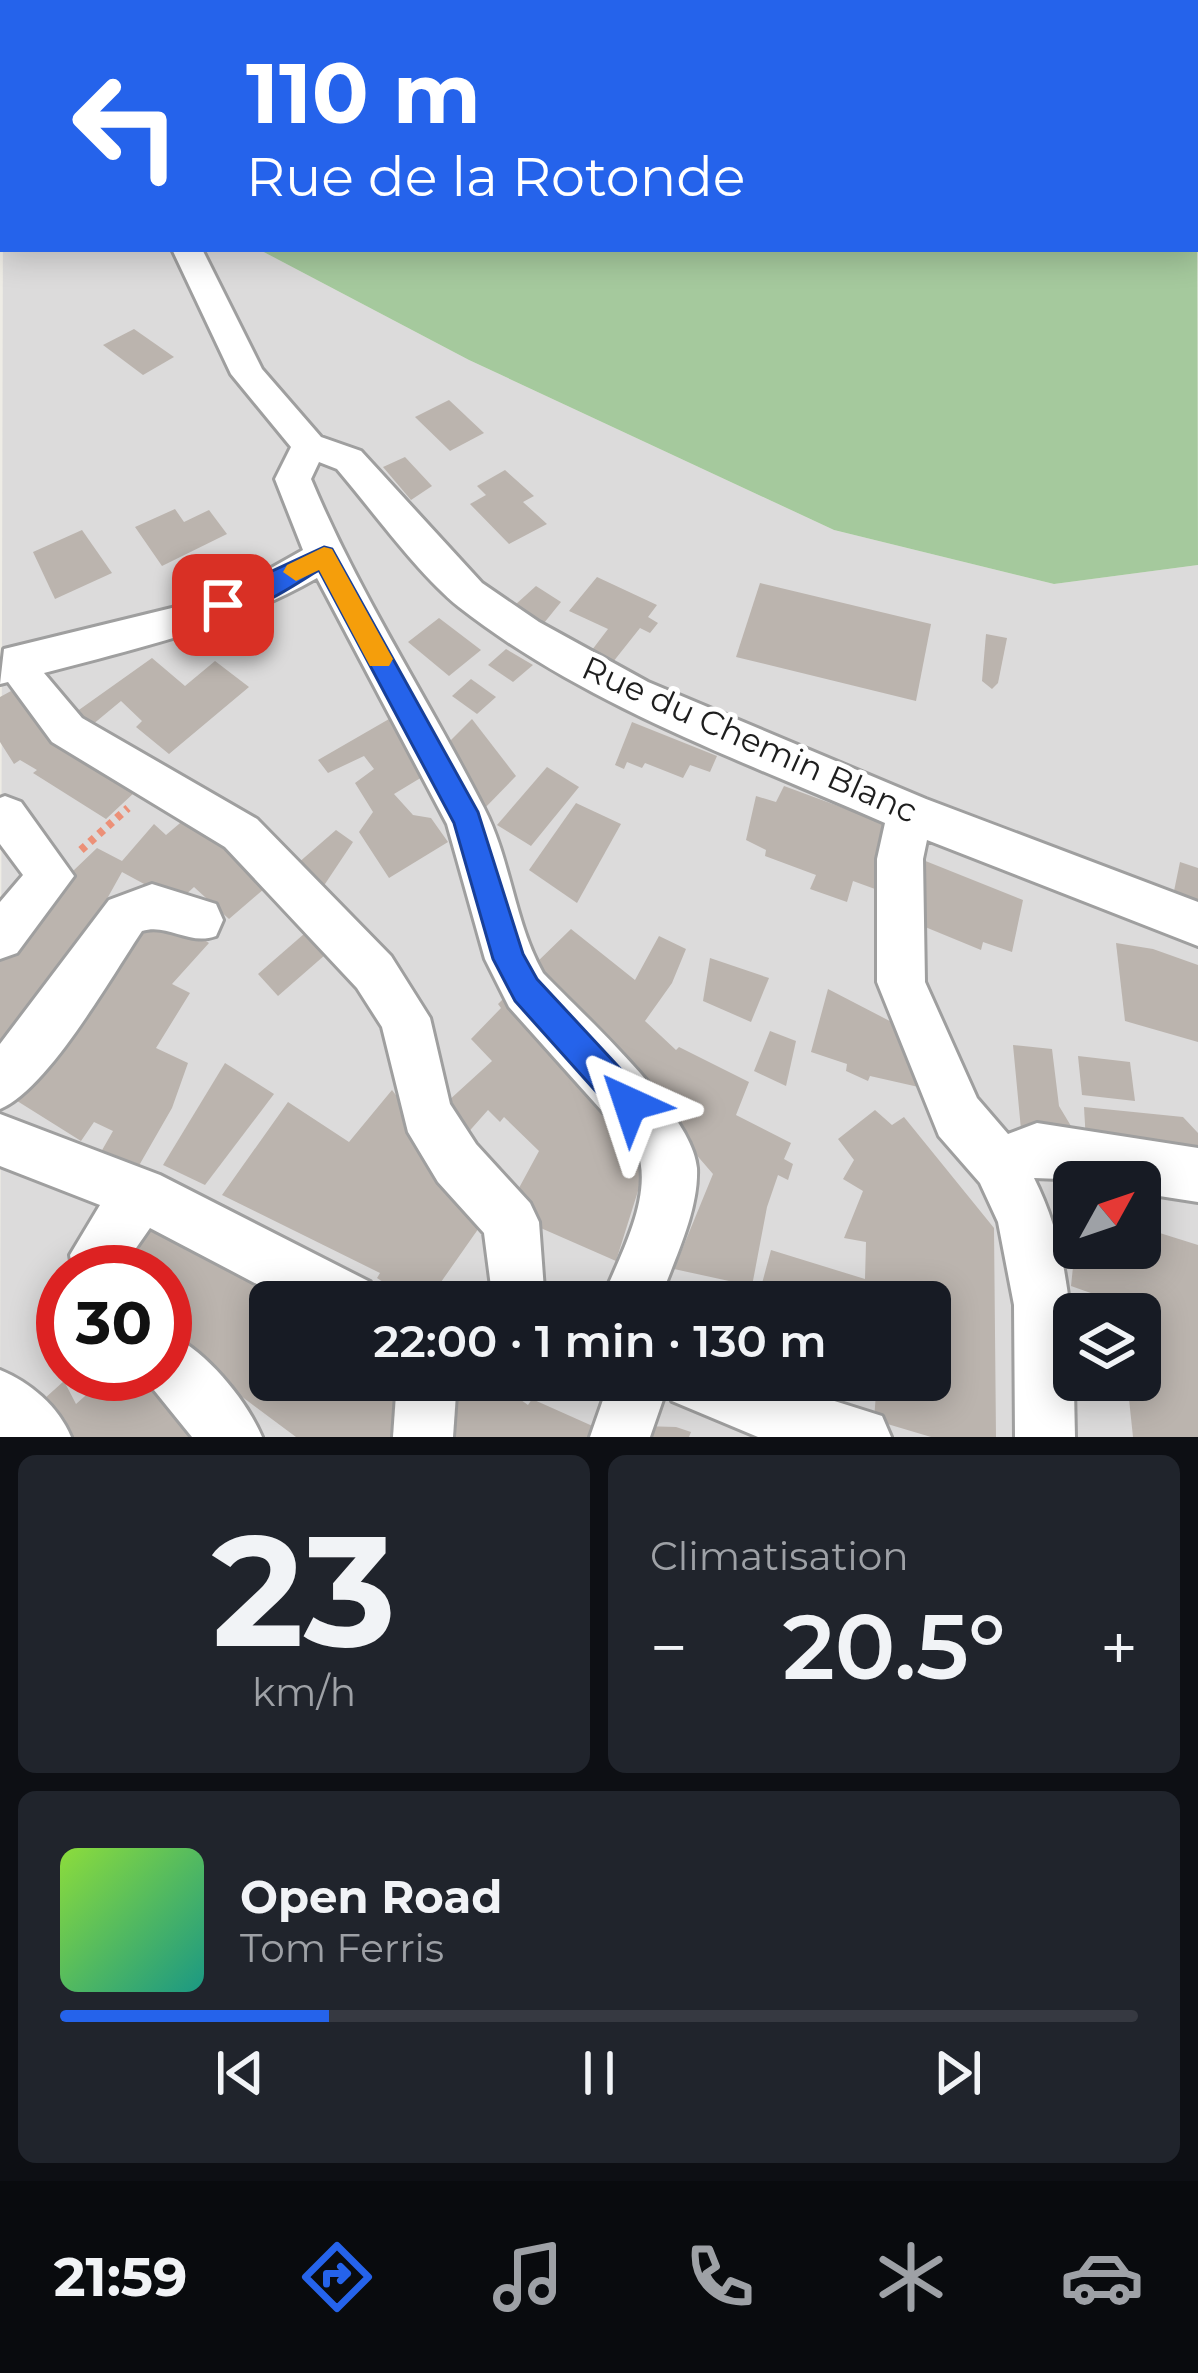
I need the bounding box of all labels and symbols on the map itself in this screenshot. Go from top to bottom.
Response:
pin [172,554,274,656]
street label: Rue du Chemin Blanc [576,647,924,831]
position arrow [567,1041,693,1167]
north arrow [1053,1161,1161,1269]
speed limit sign: 30 [36,1245,192,1401]

